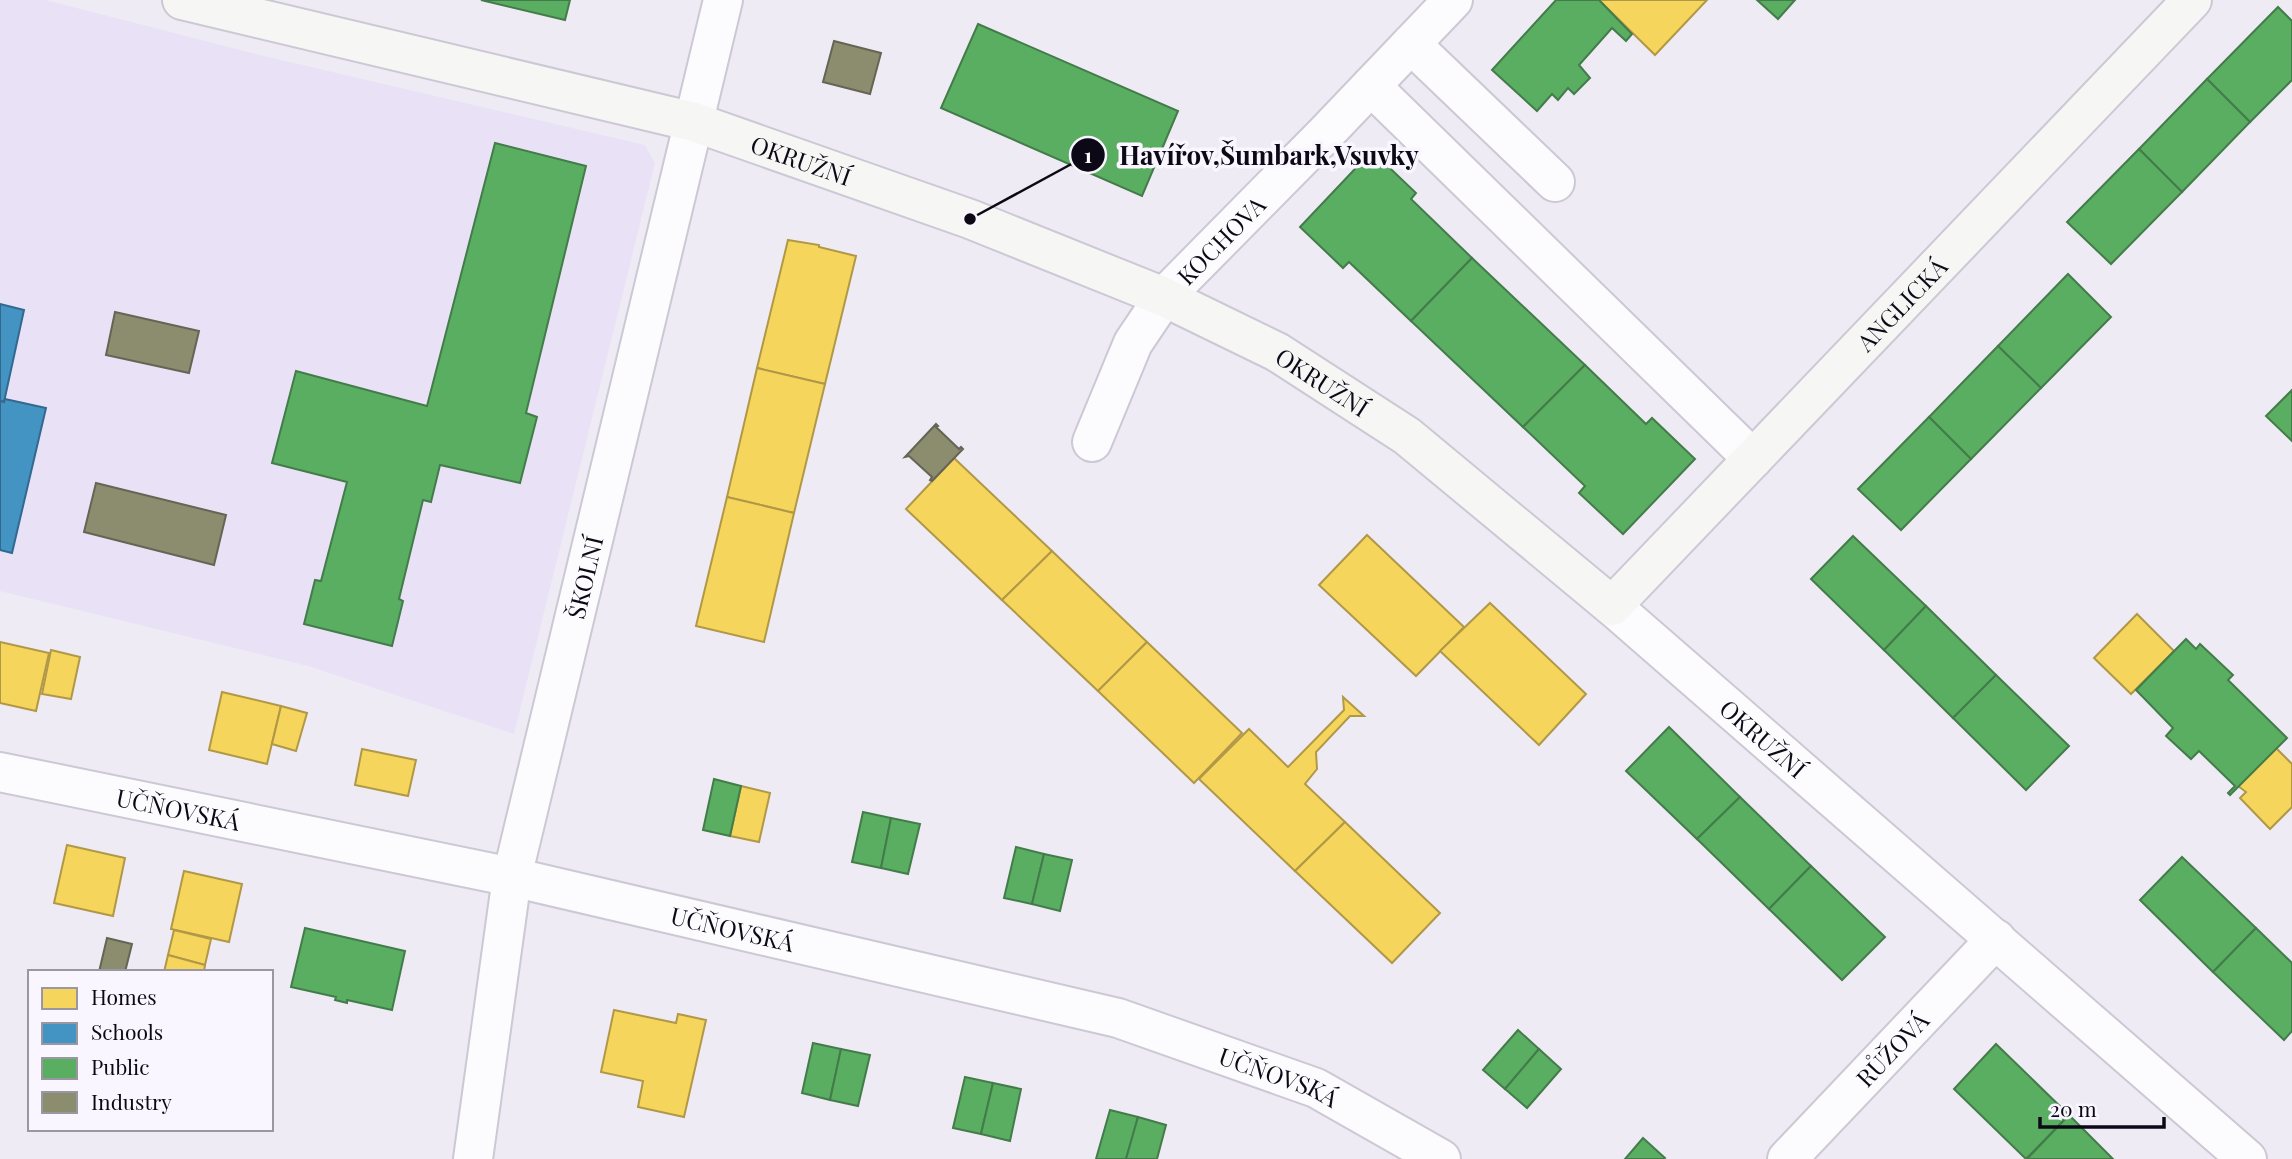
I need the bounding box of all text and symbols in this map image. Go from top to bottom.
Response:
street label: OKRUŽNÍ [747,127,857,192]
callout: Havířov,Šumbark,Vsuvky [1070,132,1433,179]
text: Havířov,Šumbark,Vsuvky [1119,137,1419,172]
text: 1 [1084,140,1092,168]
street label: KOCHOVA [1169,188,1272,291]
street label: ANGLICKÁ [1848,250,1954,358]
street label: OKRUŽNÍ [1270,340,1376,424]
street label: ŠKOLNÍ [559,532,610,622]
street label: OKRUŽNÍ [1714,692,1814,785]
street label: UČŇOVSKÁ [113,780,244,837]
street label: UČŇOVSKÁ [668,898,798,958]
legend [28,970,273,1131]
text: Homes [91,982,157,1010]
street label: RŮŽOVÁ [1848,1004,1936,1093]
text: Schools [91,1017,163,1045]
street label: UČŇOVSKÁ [1215,1039,1346,1114]
text: Public [91,1052,149,1080]
scale bar [2040,1086,2164,1130]
text: Industry [91,1087,172,1115]
text: 20 m [2050,1094,2097,1122]

